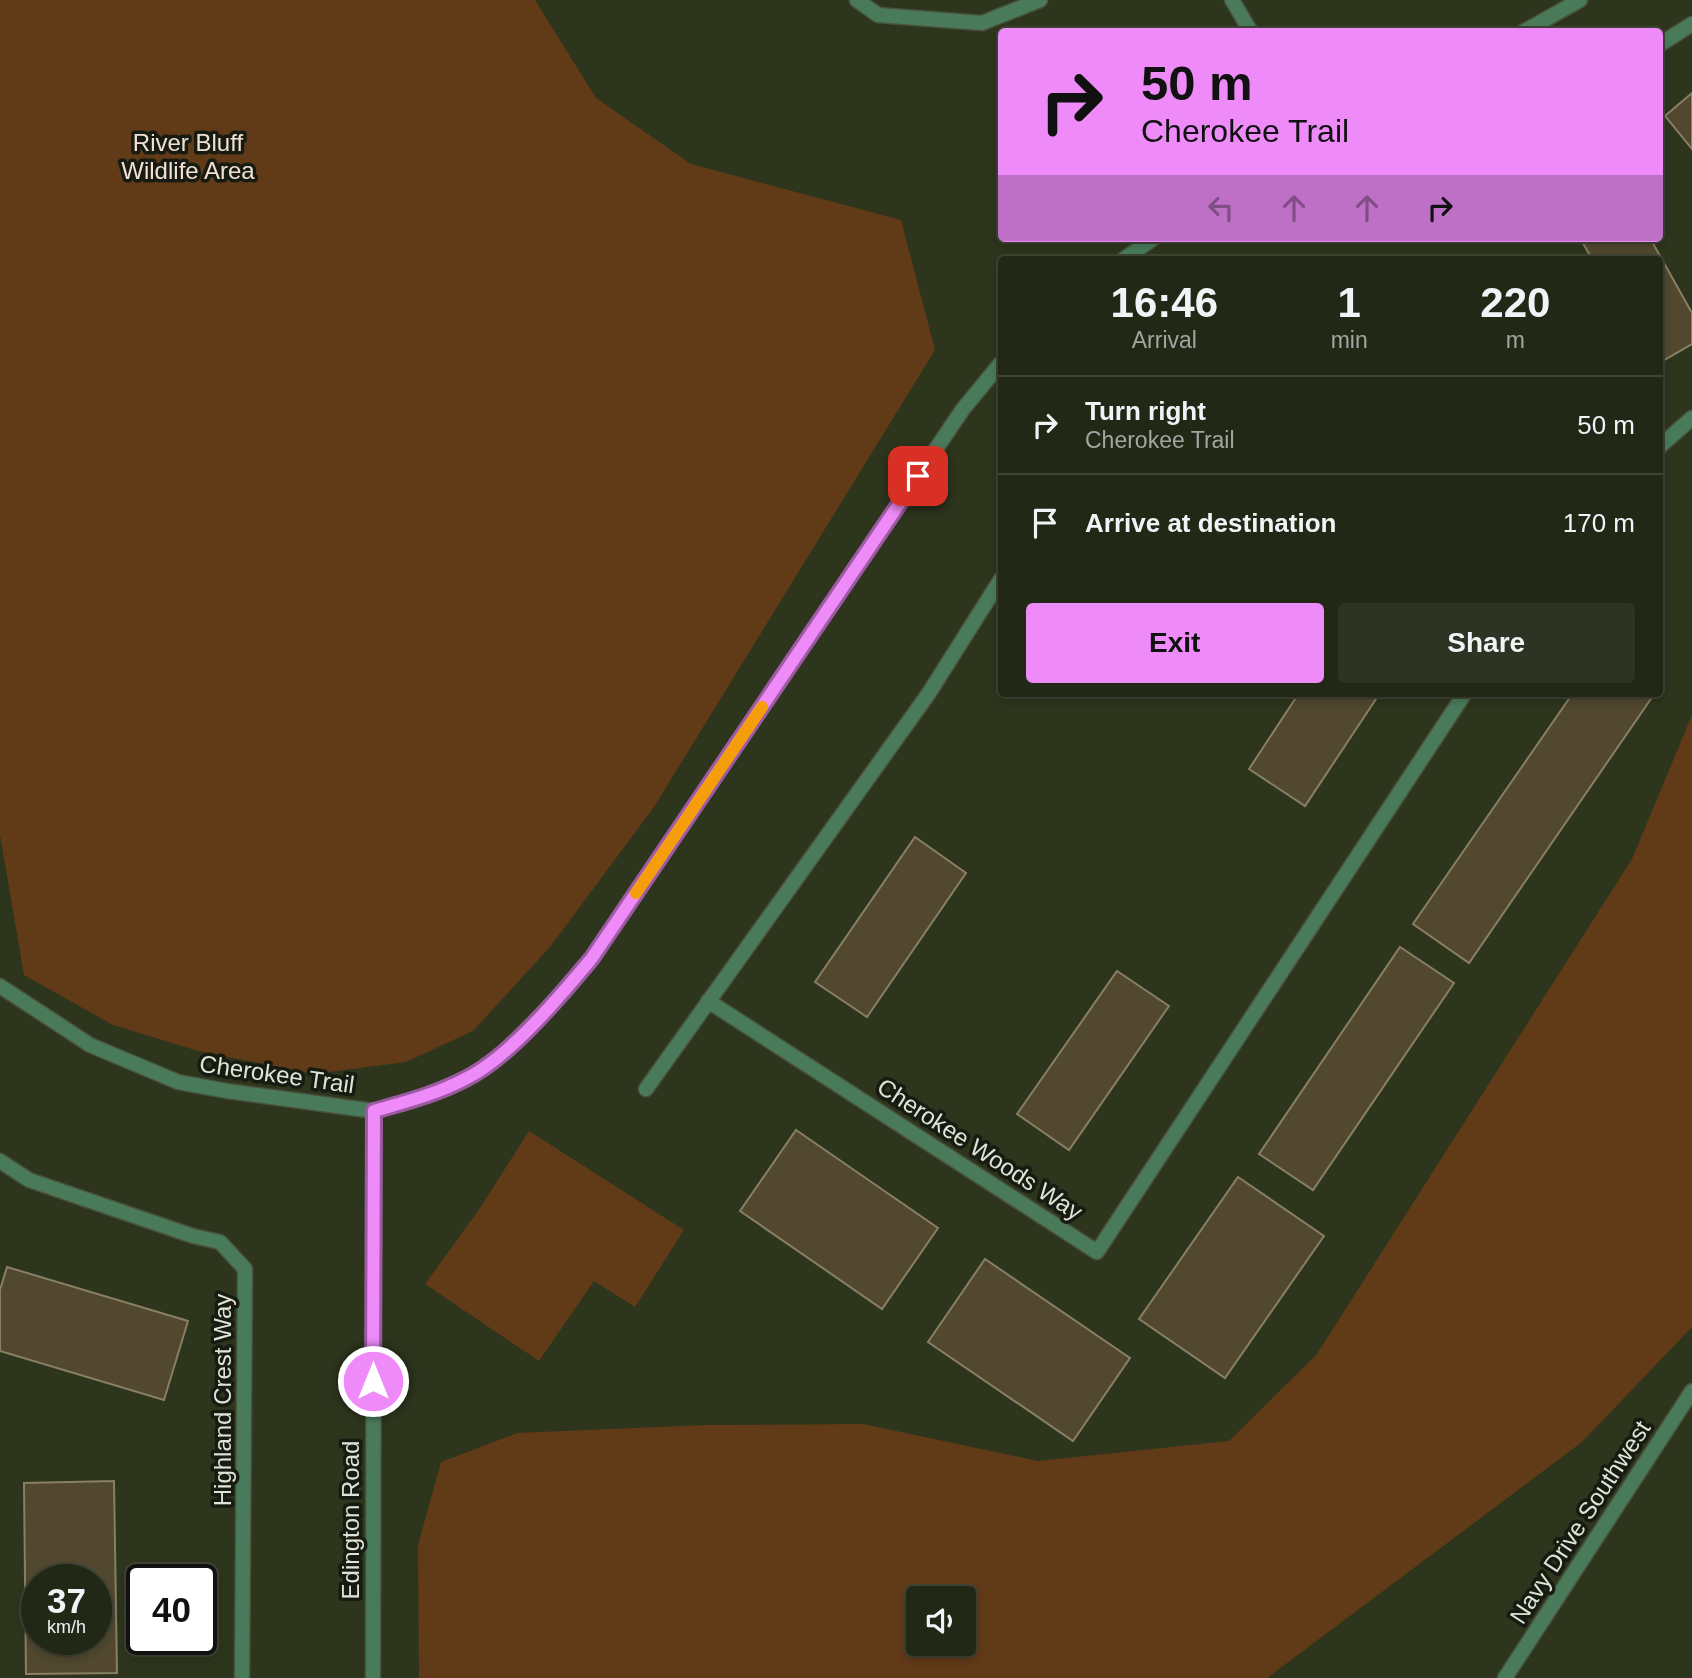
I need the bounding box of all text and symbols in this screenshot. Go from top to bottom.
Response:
icon: right [1026,56,1117,147]
text: 50 m [1141,56,1253,110]
text: Cherokee Trail [1141,113,1349,149]
park label: River Bluff Wildlife Area [121,129,255,184]
icon: left [1202,189,1240,227]
icon: ahead [1275,189,1313,227]
icon: ahead [1348,189,1386,227]
icon: right [1421,189,1459,227]
text: 16:46 [1111,279,1218,326]
text: 1 [1337,279,1361,326]
text: 220 [1480,279,1550,326]
text: Arrival [1132,327,1197,353]
text: min [1331,327,1368,353]
text: m [1506,327,1525,353]
text: Turn right [1085,396,1206,426]
icon: right [1026,406,1064,444]
text: 50 m [1577,410,1635,440]
text: Cherokee Trail [1085,427,1235,453]
pin [888,446,948,506]
icon: arrive [899,457,937,495]
icon: arrive [1026,504,1064,542]
text: Arrive at destination [1085,508,1336,538]
text: 170 m [1563,508,1635,538]
button: Exit [1026,603,1324,683]
button: Share [1338,603,1635,683]
street label: Cherokee Trail [198,1050,356,1098]
street label: Cherokee Woods Way [873,1073,1087,1225]
street label: Highland Crest Way [209,1294,236,1506]
position arrow [336,1344,410,1418]
street label: Navy Drive Southwest [1504,1415,1656,1628]
street label: Edington Road [337,1441,364,1599]
speed limit sign: 40 [126,1564,217,1655]
text: 37 [47,1581,86,1620]
map controls [906,1586,976,1656]
button: sound [906,1586,976,1656]
text: km/h [47,1617,86,1637]

